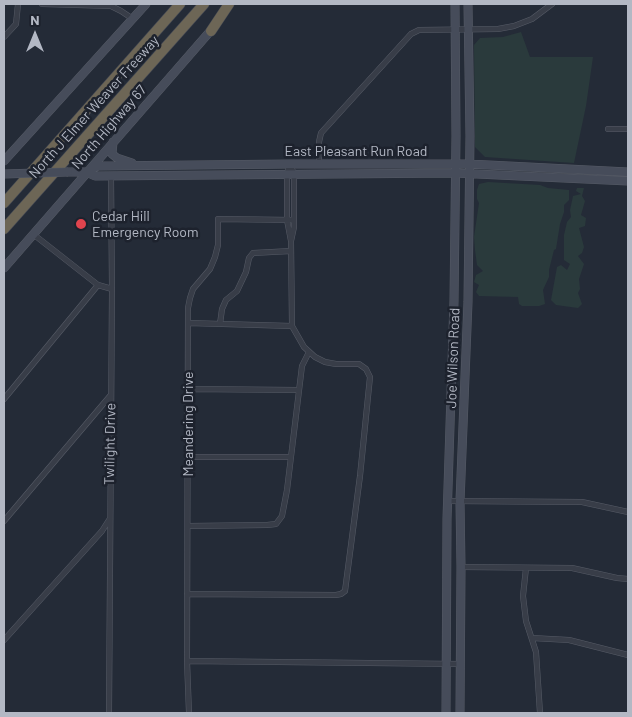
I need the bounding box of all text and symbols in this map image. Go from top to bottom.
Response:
north arrow [10,10,60,60]
text: N [30,11,40,28]
street label: North J Elmer Weaver Freeway [25,32,163,182]
street label: North Highway 67 [68,82,150,172]
street label: East Pleasant Run Road [285,143,427,159]
place label: Cedar Hill Emergency Room [92,208,199,240]
marker: Cedar Hill Emergency Room [74,217,88,231]
street label: Joe Wilson Road [443,307,463,409]
street label: Meandering Drive [180,372,196,476]
street label: Twilight Drive [101,403,119,485]

